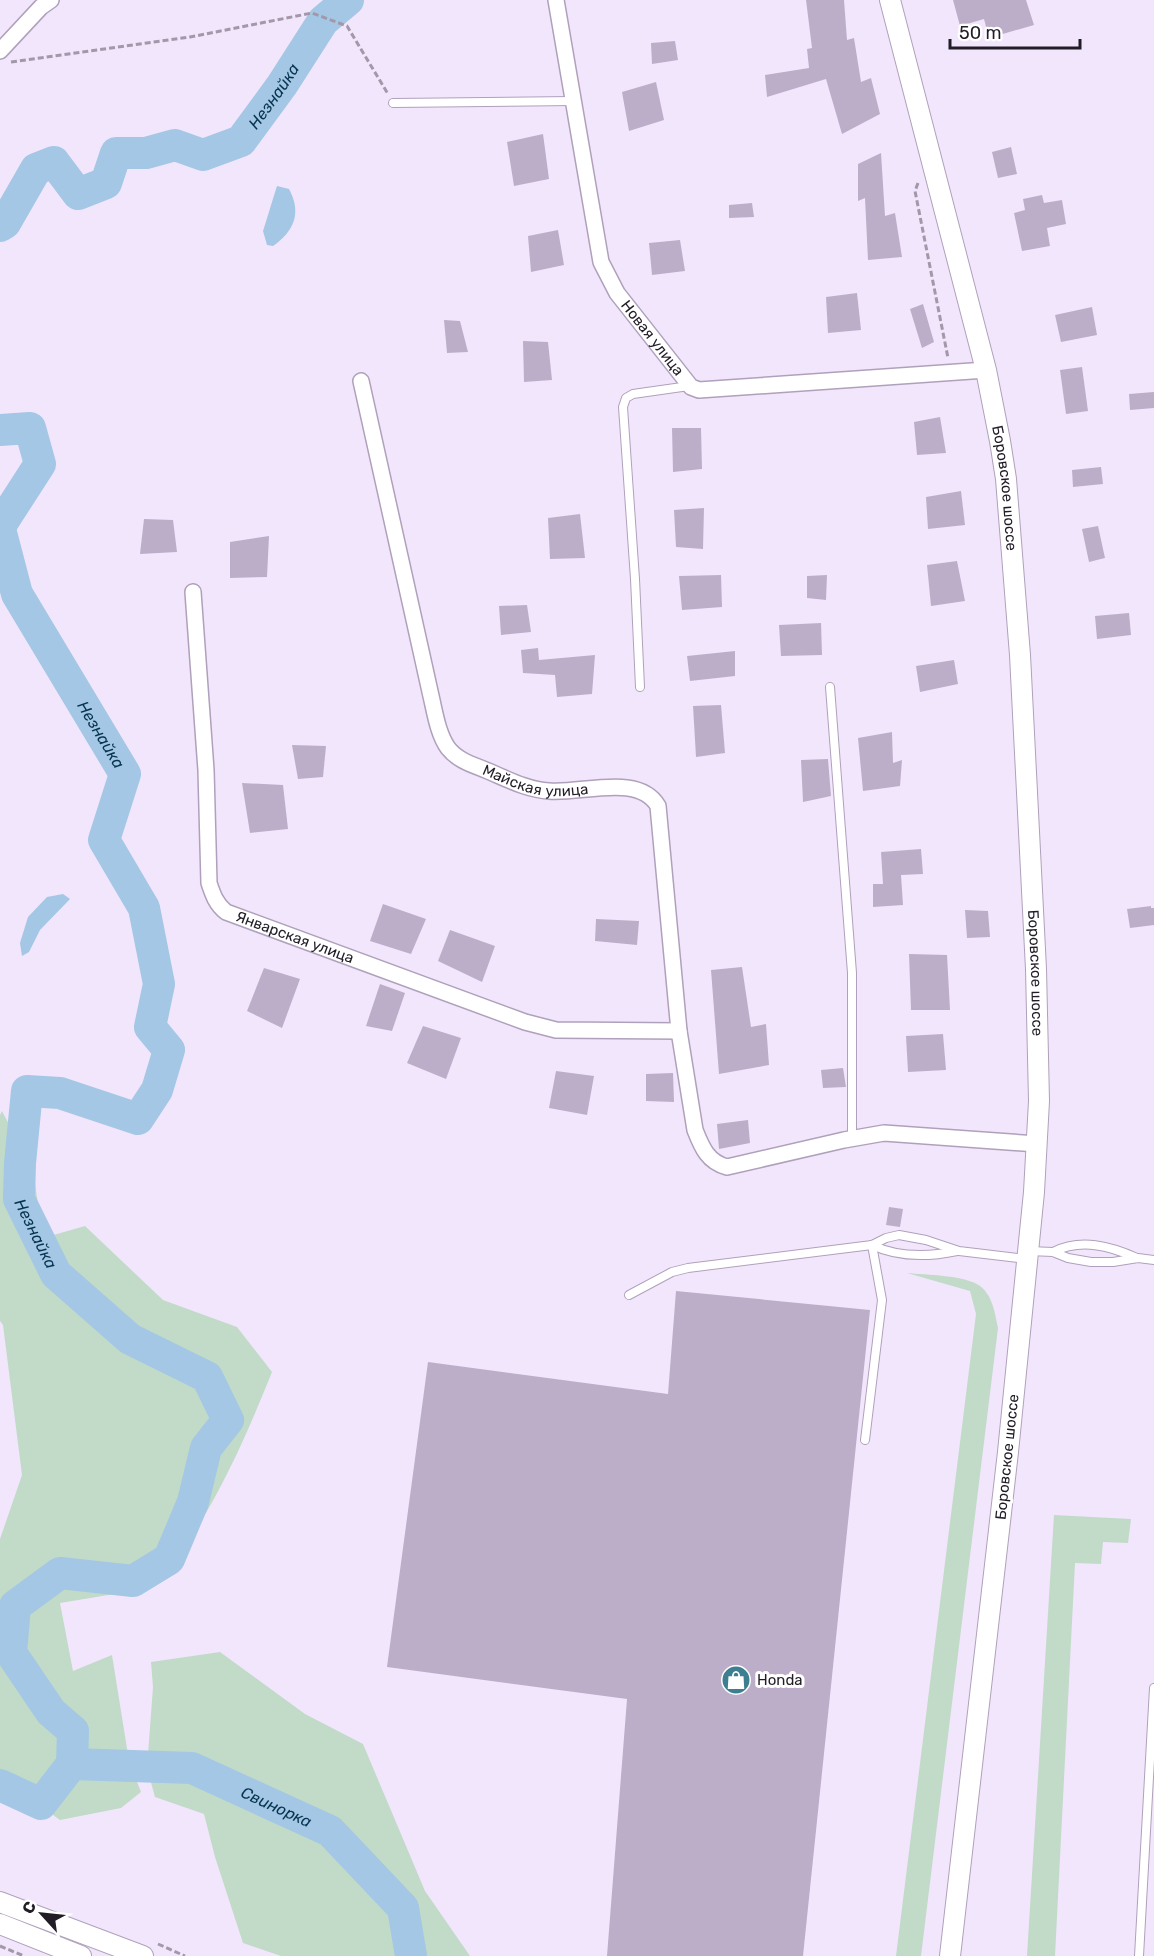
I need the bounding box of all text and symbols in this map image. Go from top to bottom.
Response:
scale bar [950,12,1080,50]
text: 50 m [959,22,1002,44]
water label: Незнайка [244,60,303,133]
street label: Новая улица [617,297,688,379]
street label: Боровское шоссе [988,424,1021,552]
water label: Незнайка [73,697,128,772]
street label: Майская улица [480,761,589,800]
street label: Январская улица [233,907,356,967]
street label: Боровское шоссе [1024,909,1047,1036]
water label: Незнайка [10,1196,61,1272]
street label: Боровское шоссе [991,1393,1023,1521]
shop icon: Honda [720,1664,752,1696]
place label: Honda [757,1671,803,1689]
water label: Свинорка [238,1783,315,1831]
north arrow [12,1884,72,1944]
text: С [18,1898,40,1917]

